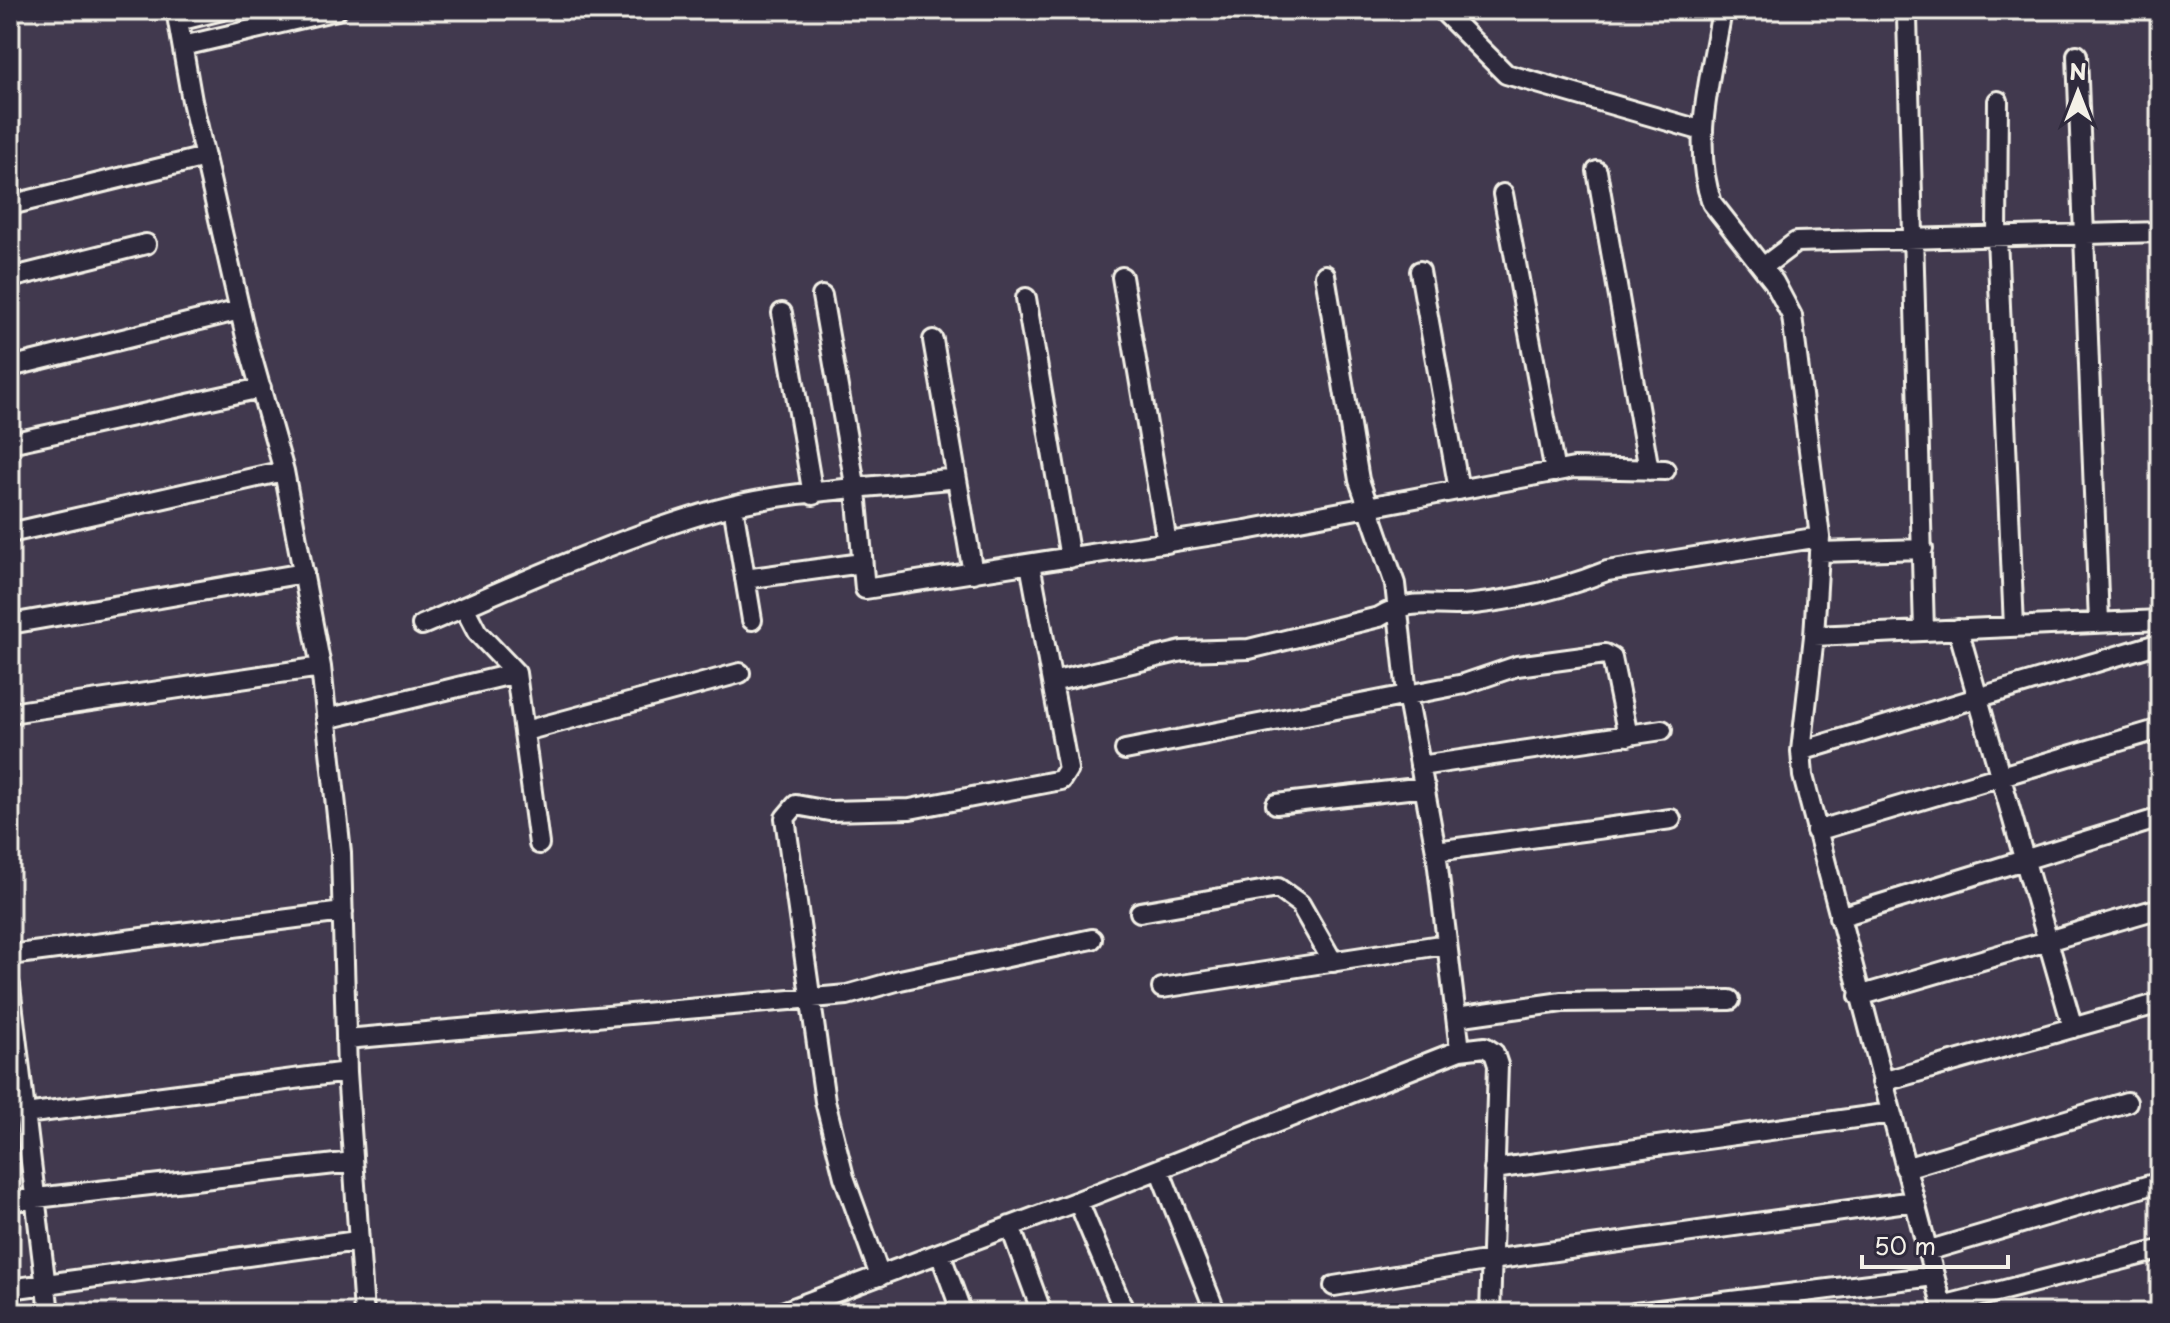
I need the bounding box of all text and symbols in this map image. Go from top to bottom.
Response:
north arrow [2038,52,2118,132]
text: N [2069,54,2087,87]
scale bar [1862,1219,2008,1269]
text: 50 m [1874,1227,1936,1263]

